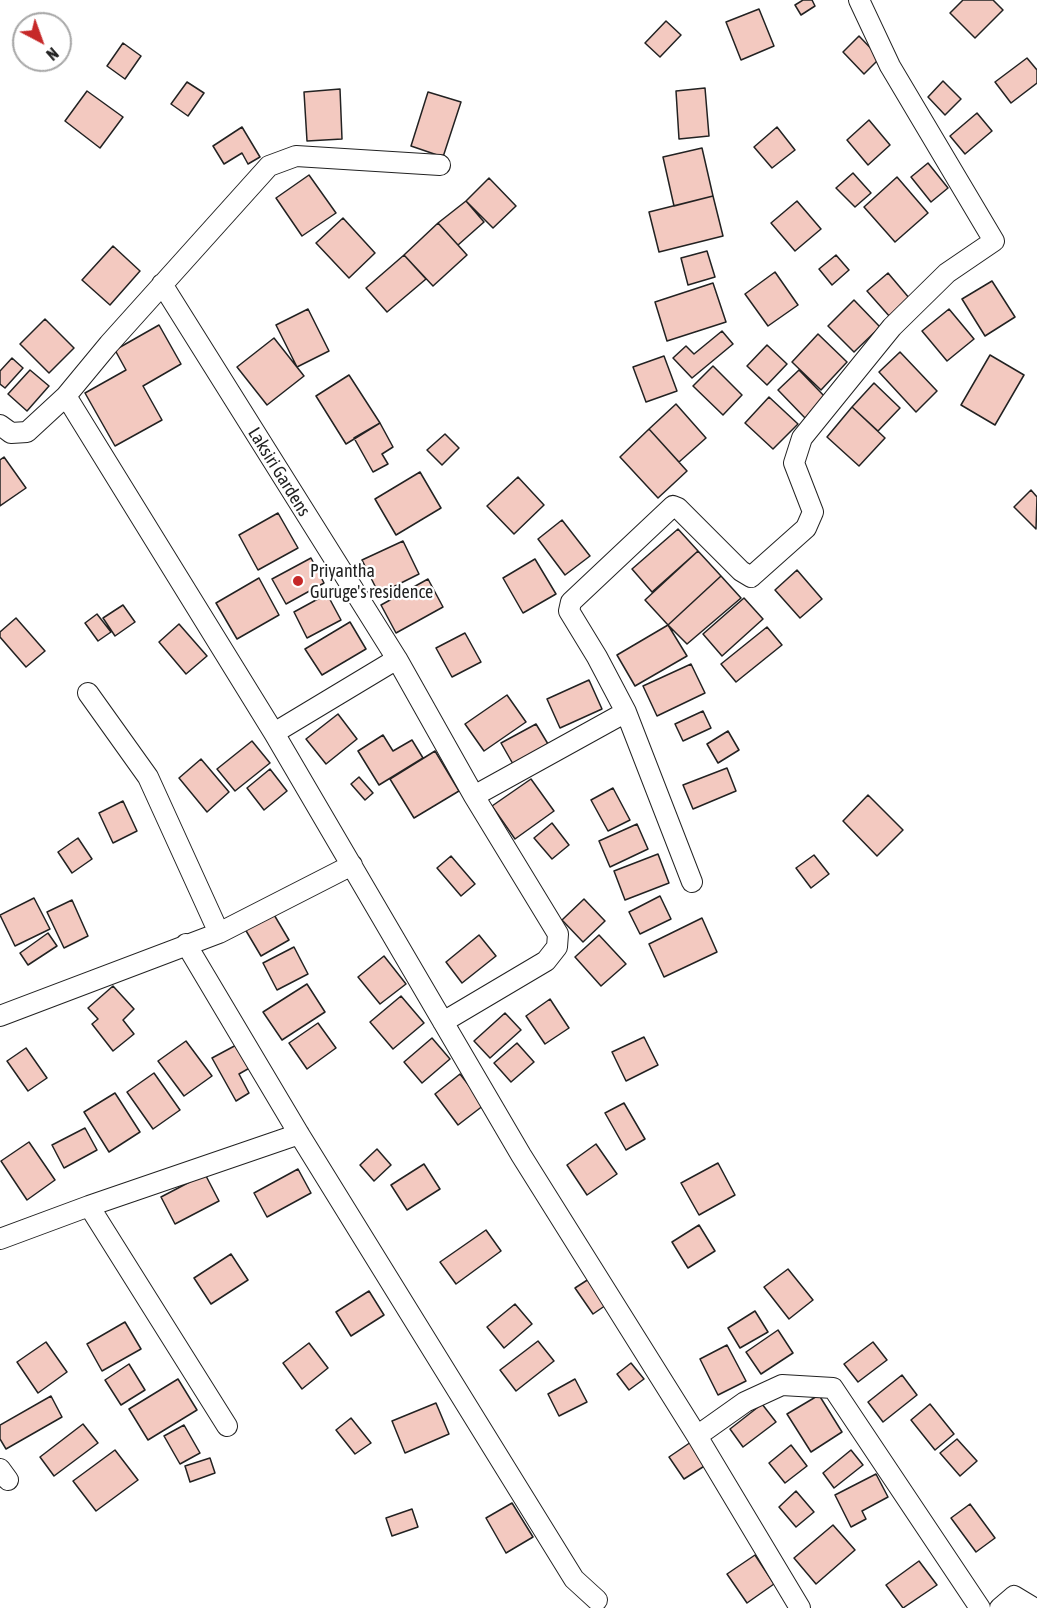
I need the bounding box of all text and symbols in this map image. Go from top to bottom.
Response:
north arrow [12,12,72,72]
text: N [43,44,62,64]
street label: Laksiri Gardens [243,424,315,520]
place label: Priyantha Guruge's residence [310,560,433,602]
marker: Priyantha Guruge's residence [291,574,305,588]

